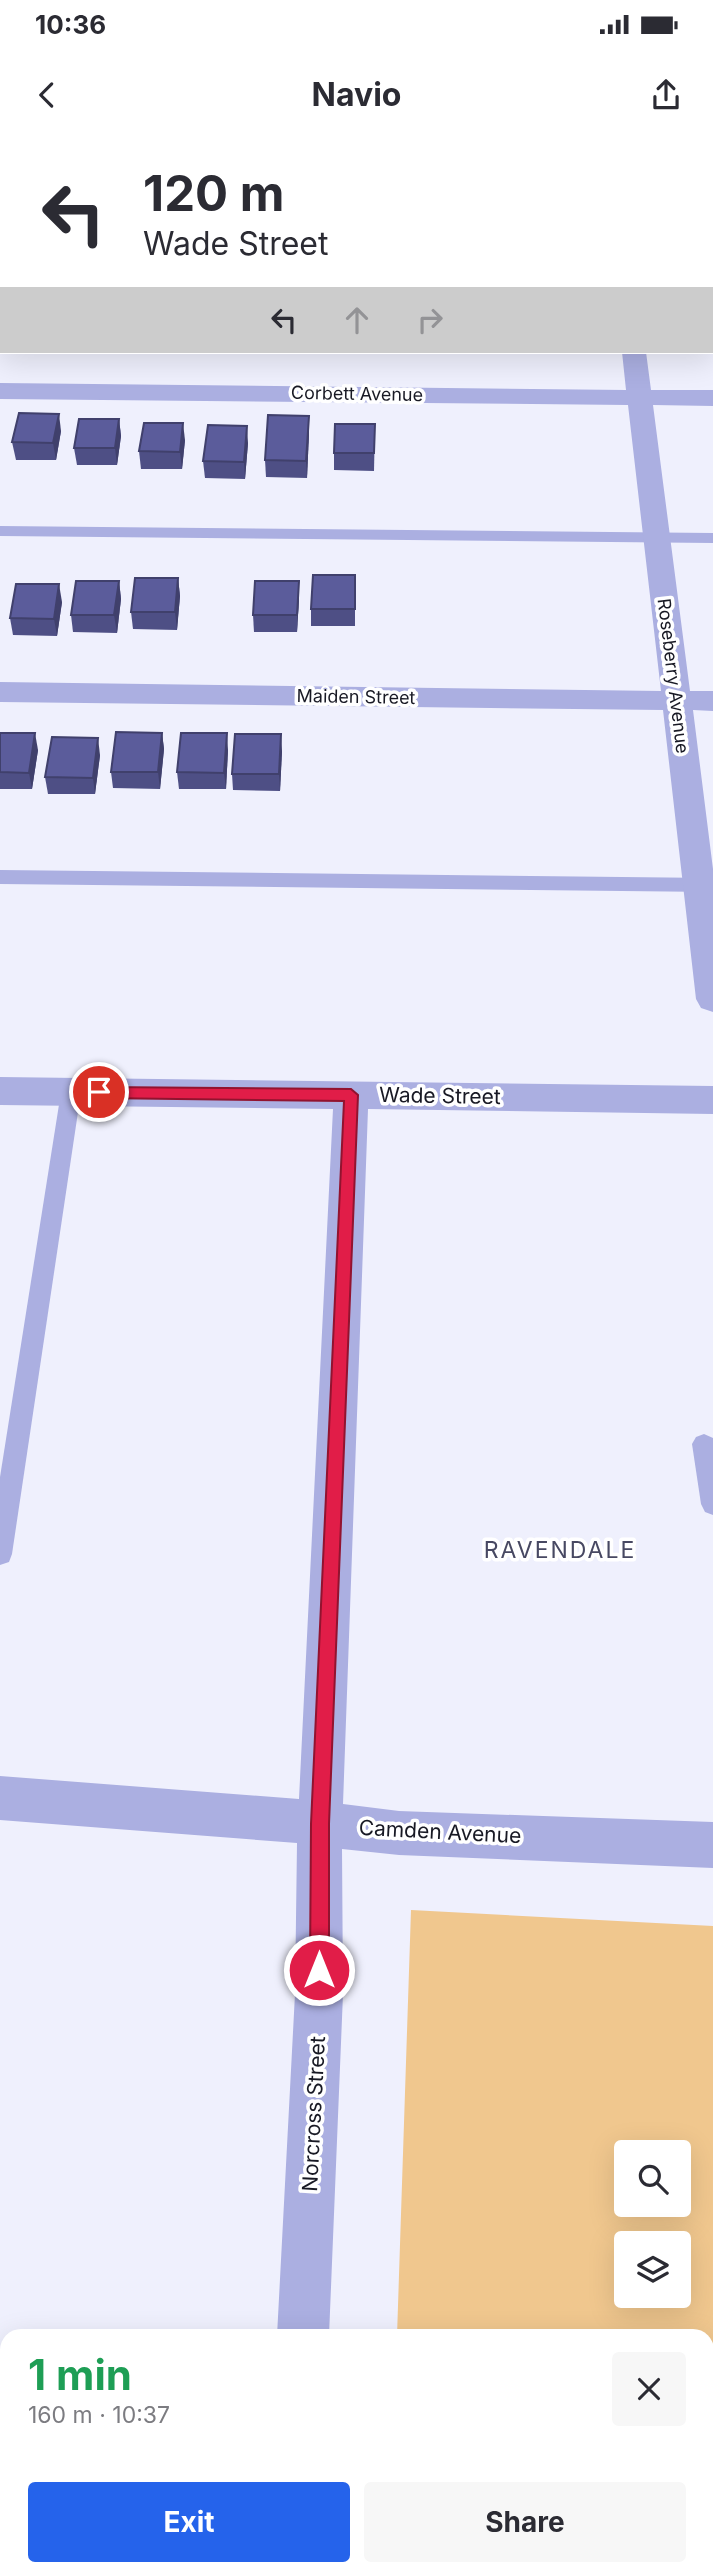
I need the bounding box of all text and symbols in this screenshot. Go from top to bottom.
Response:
text: 10:36 [35,9,106,40]
text: Navio [312,75,401,114]
icon: back [28,76,66,114]
icon: share [647,76,685,114]
text: 120 m [143,164,284,223]
icon: left [28,168,119,259]
text: Wade Street [143,224,328,263]
icon: left [265,301,303,339]
icon: ahead [338,301,376,339]
icon: right [411,301,449,339]
street label: Corbett Avenue [291,382,423,405]
street label: Roseberry Avenue [654,597,693,755]
street label: Maiden Street [296,685,416,708]
pin [69,1062,129,1122]
icon: arrive [80,1073,118,1111]
street label: Wade Street [379,1082,501,1109]
district label: RAVENDALE [484,1536,636,1564]
street label: Camden Avenue [358,1815,522,1848]
position arrow [282,1933,356,2007]
street label: Norcross Street [297,2036,330,2192]
map controls [614,2140,691,2308]
button: search [614,2140,691,2217]
button: layers [614,2231,691,2308]
text: 1 min [28,2349,132,2400]
button: close [612,2352,686,2426]
text: 160 m · 10:37 [28,2401,170,2429]
button: Exit [28,2482,350,2562]
button: Share [364,2482,686,2562]

